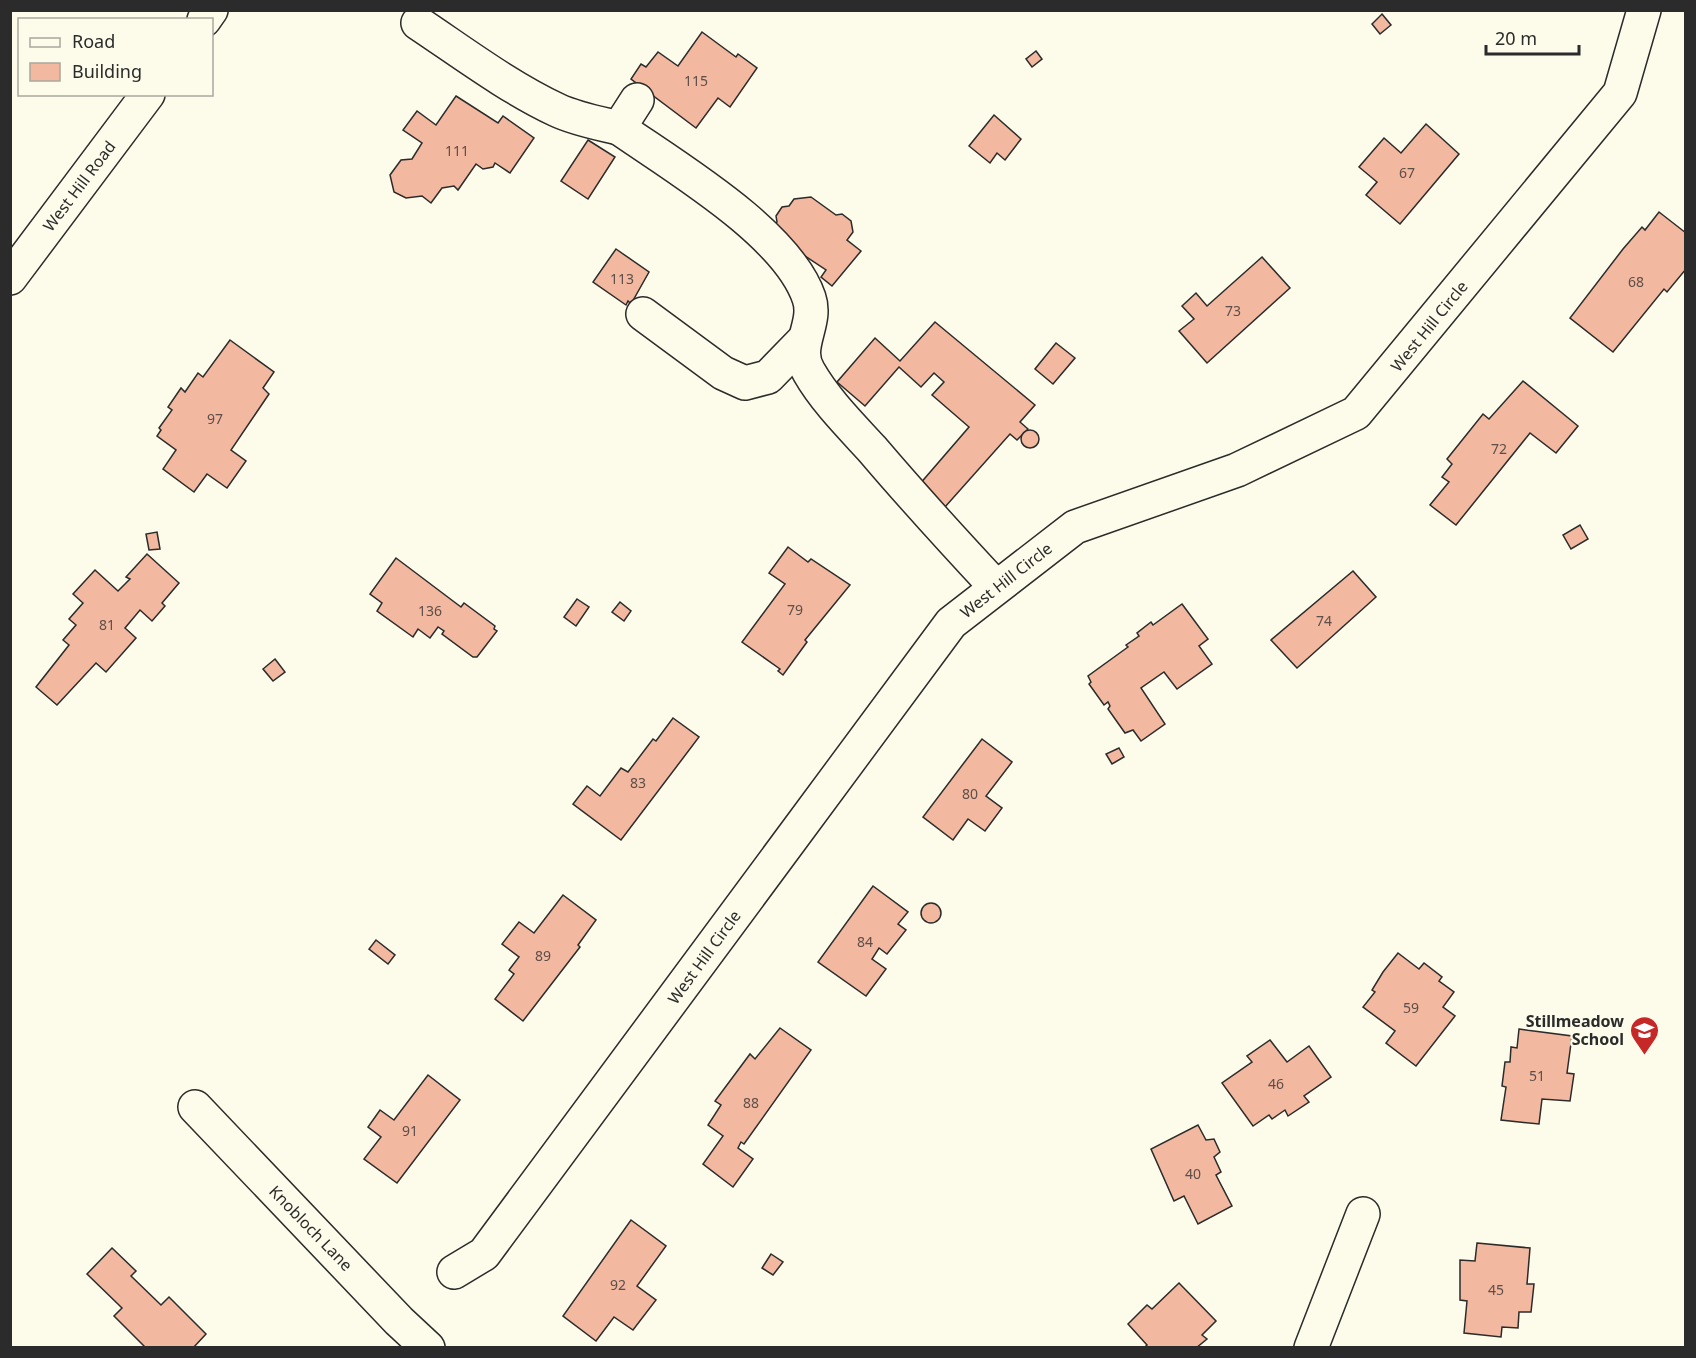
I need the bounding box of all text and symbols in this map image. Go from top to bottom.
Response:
legend [18,18,213,96]
scale bar [1486,18,1579,56]
text: 20 m [1495,26,1537,50]
text: Road [72,29,115,53]
text: Building [72,59,142,83]
house number: 115 [684,71,708,90]
street label: West Hill Road [38,136,120,236]
house number: 111 [445,141,469,160]
house number: 67 [1399,163,1415,182]
house number: 113 [610,269,634,288]
house number: 68 [1628,272,1644,291]
street label: West Hill Circle [1386,276,1472,376]
house number: 73 [1225,301,1241,320]
house number: 97 [207,409,223,428]
house number: 72 [1491,439,1507,458]
street label: West Hill Circle [956,537,1056,623]
house number: 79 [787,600,803,619]
house number: 136 [418,601,442,620]
house number: 74 [1316,611,1332,630]
house number: 81 [99,615,115,634]
house number: 83 [630,773,646,792]
house number: 80 [962,784,978,803]
street label: West Hill Circle [662,906,746,1008]
house number: 84 [857,932,873,951]
house number: 89 [535,946,551,965]
house number: 59 [1403,998,1419,1017]
place label: Stillmeadow School [1526,1010,1624,1050]
school or university icon: Stillmeadow School [1629,1014,1661,1056]
house number: 51 [1529,1066,1545,1085]
house number: 46 [1268,1074,1284,1093]
house number: 88 [743,1093,759,1112]
house number: 91 [402,1121,418,1140]
house number: 40 [1185,1164,1201,1183]
street label: Knobloch Lane [264,1180,358,1276]
house number: 92 [610,1275,626,1294]
house number: 45 [1488,1280,1504,1299]

